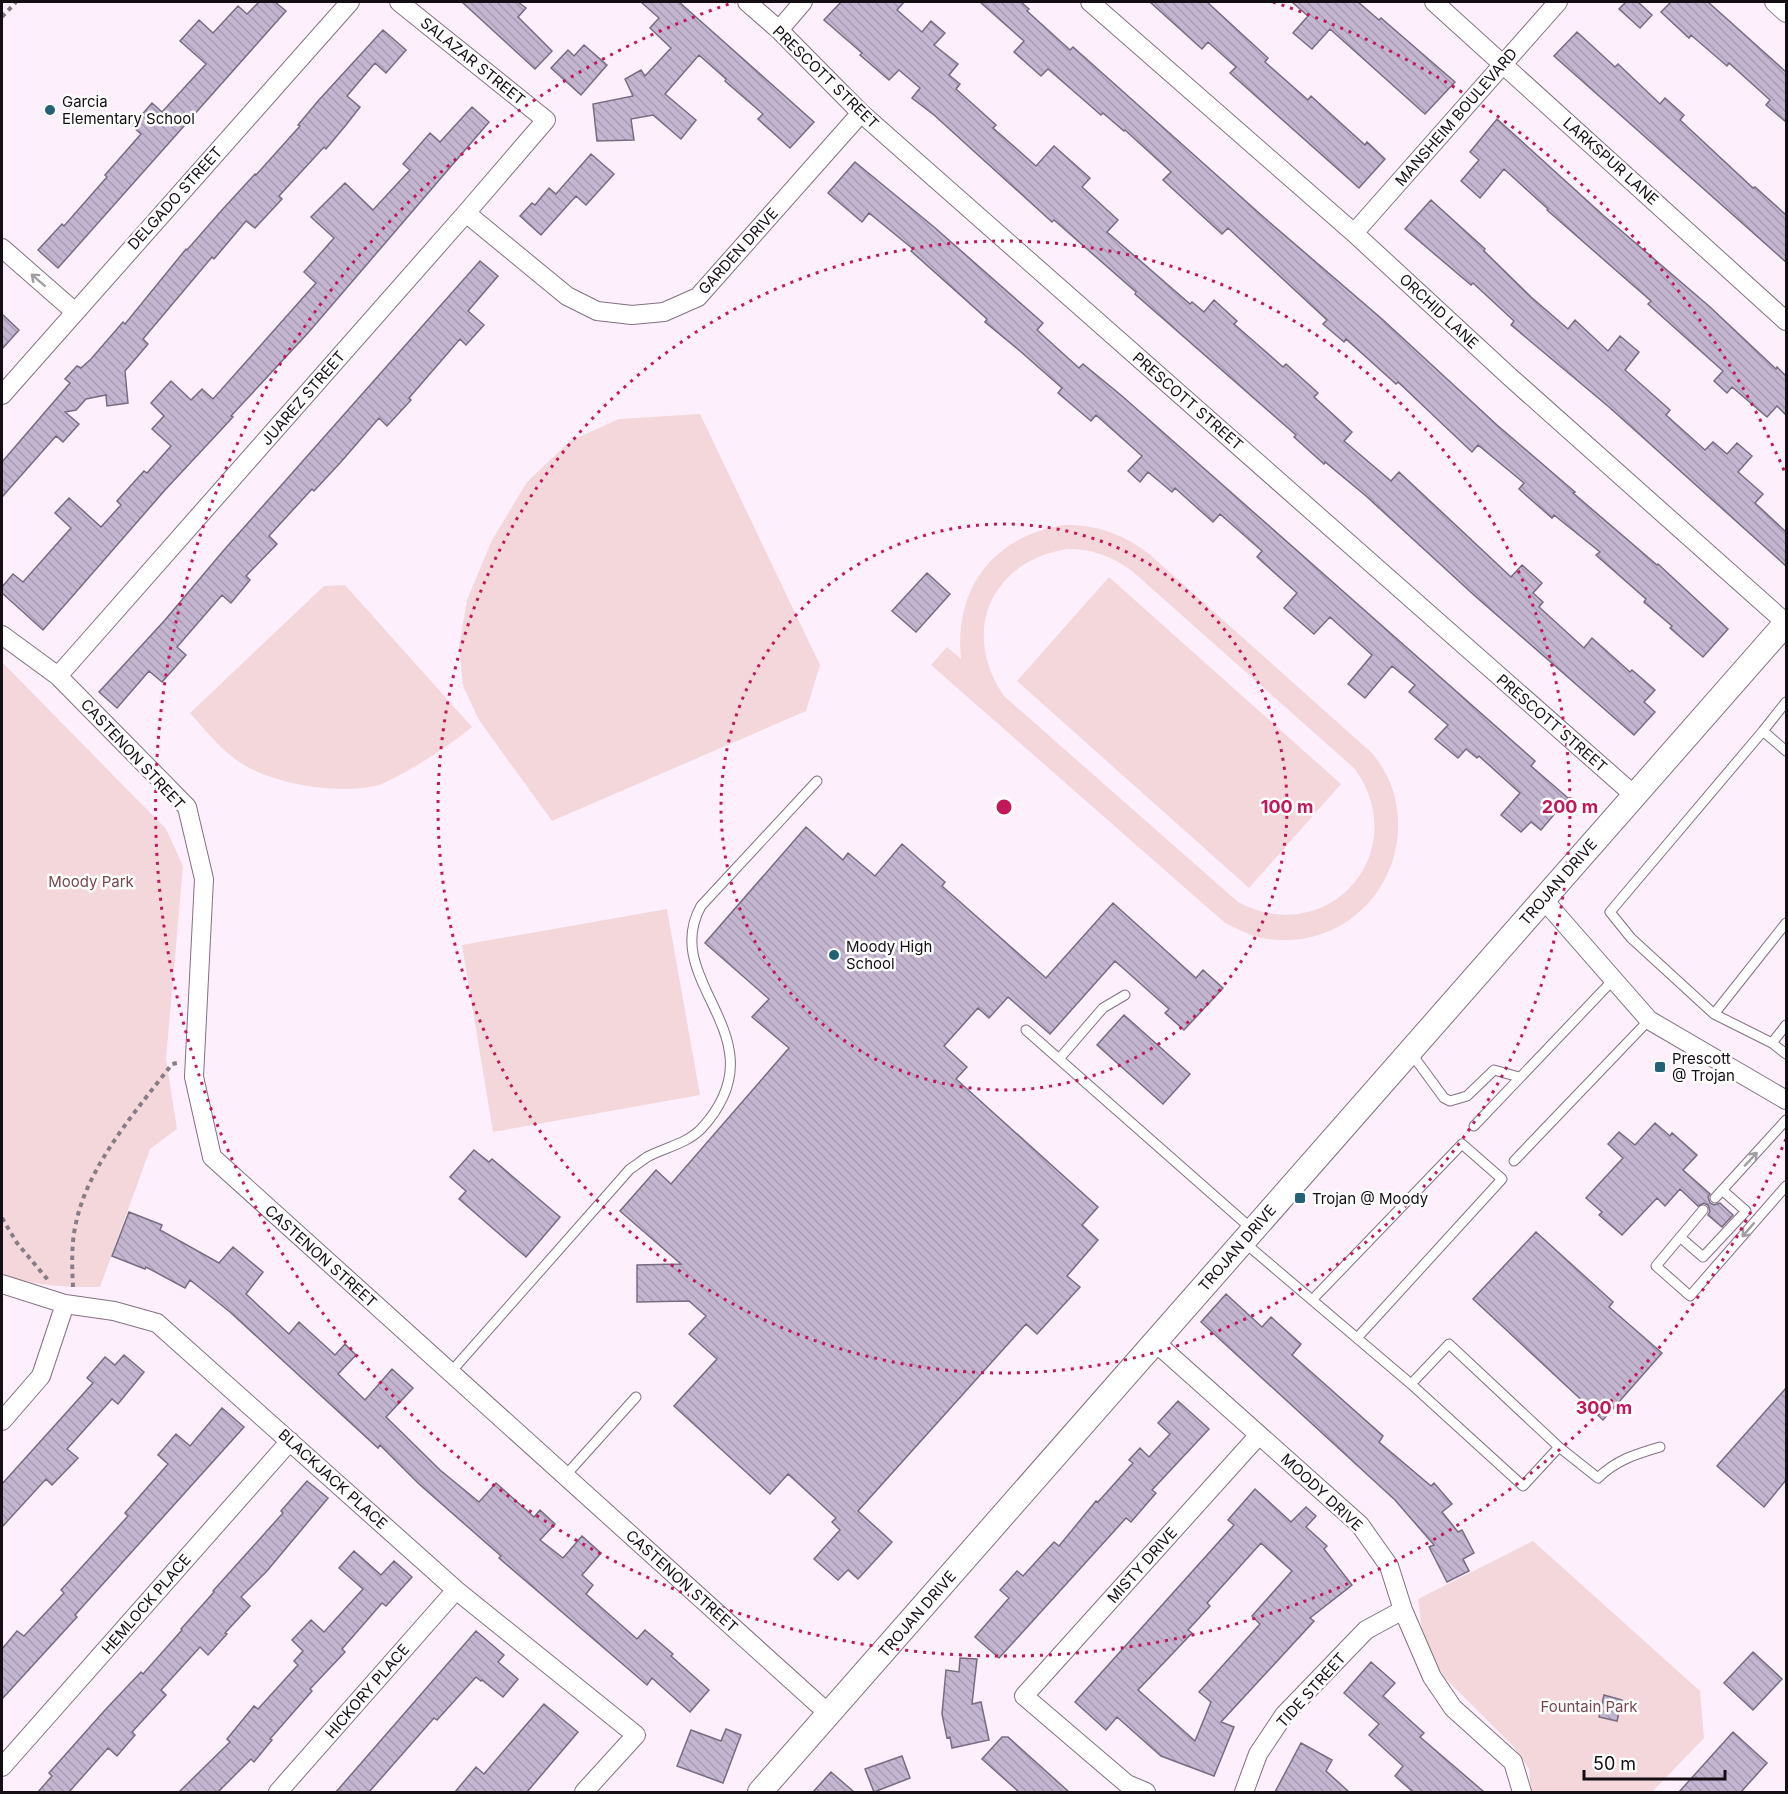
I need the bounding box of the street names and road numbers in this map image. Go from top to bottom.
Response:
street label: SALAZAR STREET [417,13,529,109]
street label: PRESCOTT STREET [769,21,883,133]
street label: MANSHEIM BOULEVARD [1391,44,1521,190]
street label: LARKSPUR LANE [1559,113,1663,209]
street label: DELGADO STREET [124,142,226,254]
street label: GARDEN DRIVE [694,204,782,298]
street label: ORCHID LANE [1395,269,1483,353]
street label: JUAREZ STREET [257,347,349,449]
street label: PRESCOTT STREET [1129,348,1247,454]
street label: PRESCOTT STREET [1493,670,1611,776]
street label: CASTENON STREET [77,695,189,813]
street label: TROJAN DRIVE [1515,835,1601,929]
street label: CASTENON STREET [261,1201,381,1311]
street label: TROJAN DRIVE [1194,1201,1280,1295]
street label: BLACKJACK PLACE [274,1425,392,1533]
street label: MOODY DRIVE [1277,1449,1367,1535]
street label: MISTY DRIVE [1103,1523,1181,1607]
street label: CASTENON STREET [622,1526,742,1636]
street label: HEMLOCK PLACE [97,1550,195,1658]
street label: TROJAN DRIVE [874,1567,960,1661]
street label: HICKORY PLACE [321,1640,413,1742]
street label: TIDE STREET [1272,1649,1350,1731]

